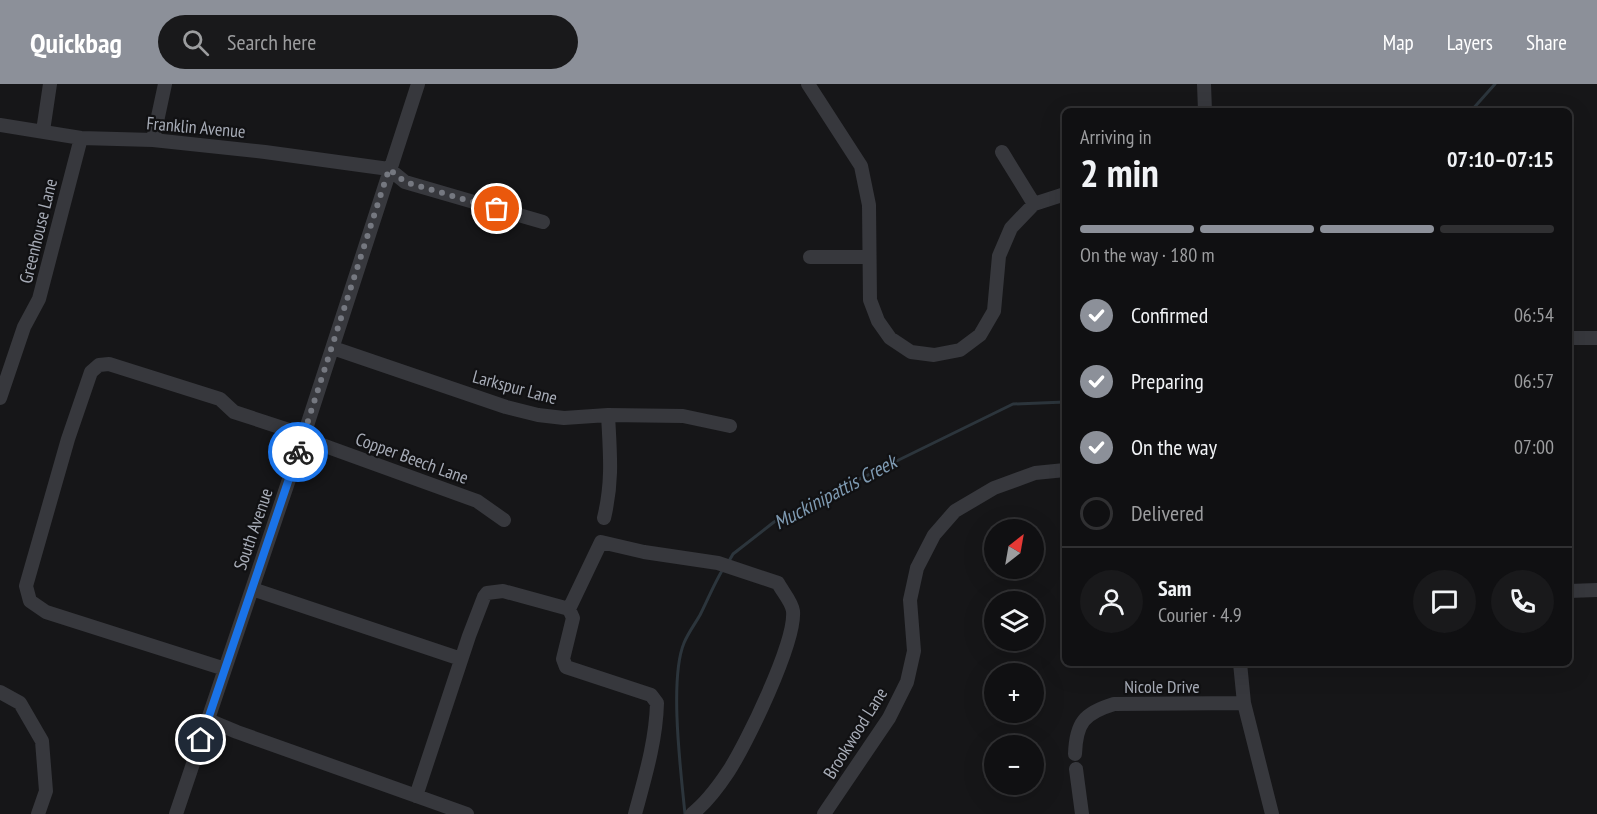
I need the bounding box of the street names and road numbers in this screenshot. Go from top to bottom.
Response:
street label: Franklin Avenue [146,111,246,143]
street label: Greenhouse Lane [14,176,62,286]
street label: Larkspur Lane [470,365,560,409]
street label: Copper Beech Lane [352,427,472,489]
street label: South Avenue [228,485,278,573]
street label: Nicole Drive [1124,675,1200,698]
street label: Brookwood Lane [818,683,892,783]

